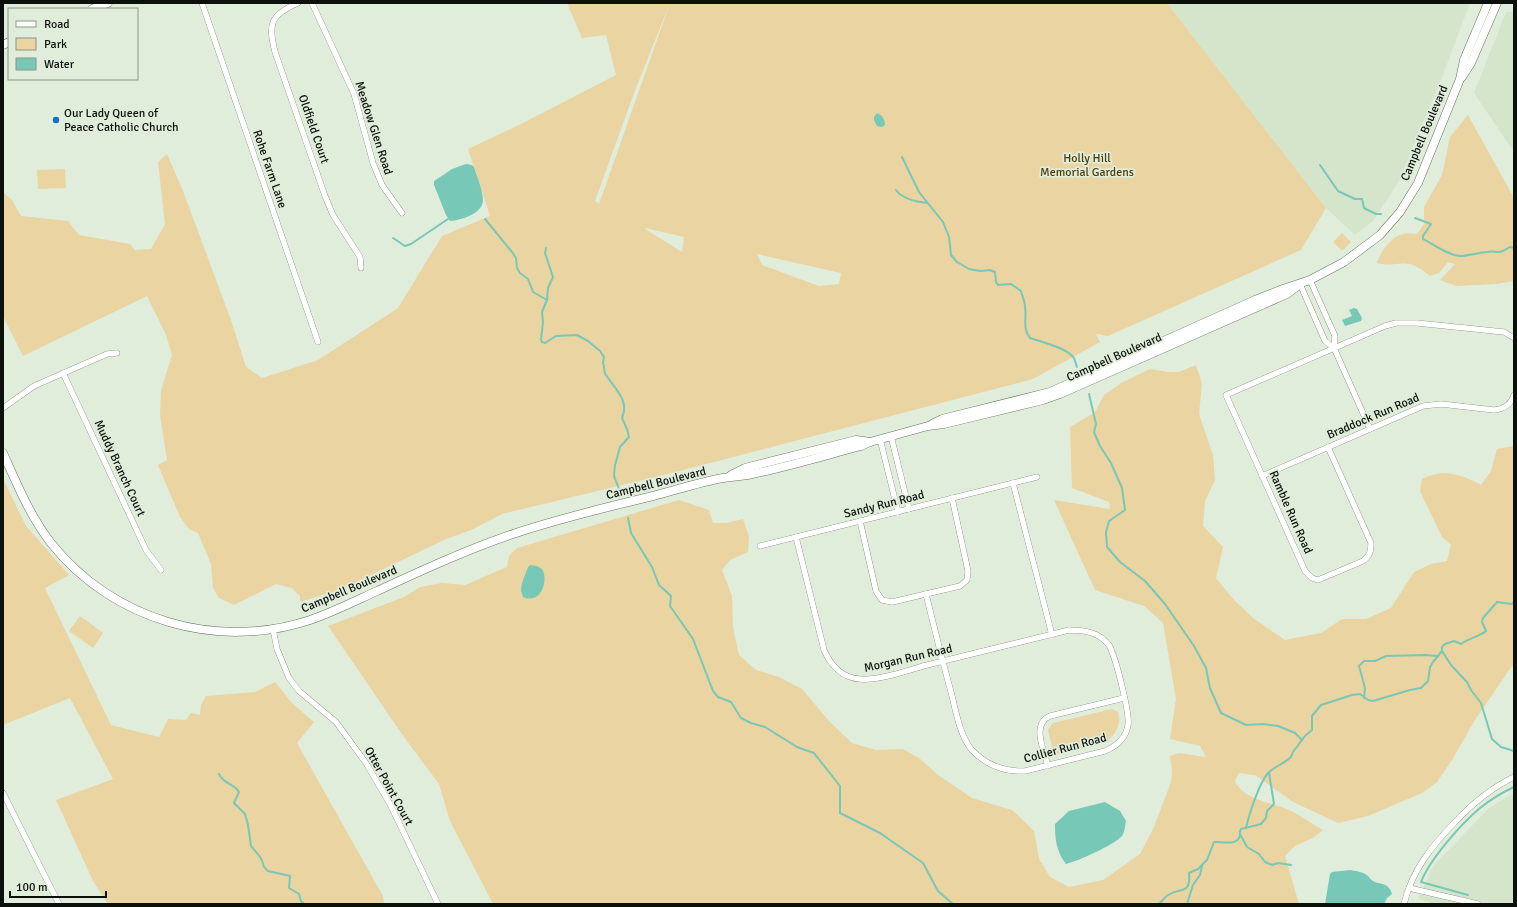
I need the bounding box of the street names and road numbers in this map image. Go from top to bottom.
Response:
street label: Meadow Glen Road [351,79,396,177]
street label: Campbell Boulevard [1398,83,1451,183]
street label: Oldfield Court [295,93,332,166]
street label: Rohe Farm Lane [249,128,290,210]
street label: Campbell Boulevard [1064,330,1164,385]
street label: Braddock Run Road [1325,390,1422,443]
street label: Muddy Branch Court [91,417,149,519]
street label: Campbell Boulevard [605,464,708,503]
street label: Ramble Run Road [1265,468,1316,556]
street label: Sandy Run Road [842,487,926,522]
street label: Campbell Boulevard [299,563,399,616]
street label: Morgan Run Road [862,641,954,676]
street label: Collier Run Road [1022,730,1108,767]
street label: Otter Point Court [361,744,416,828]

